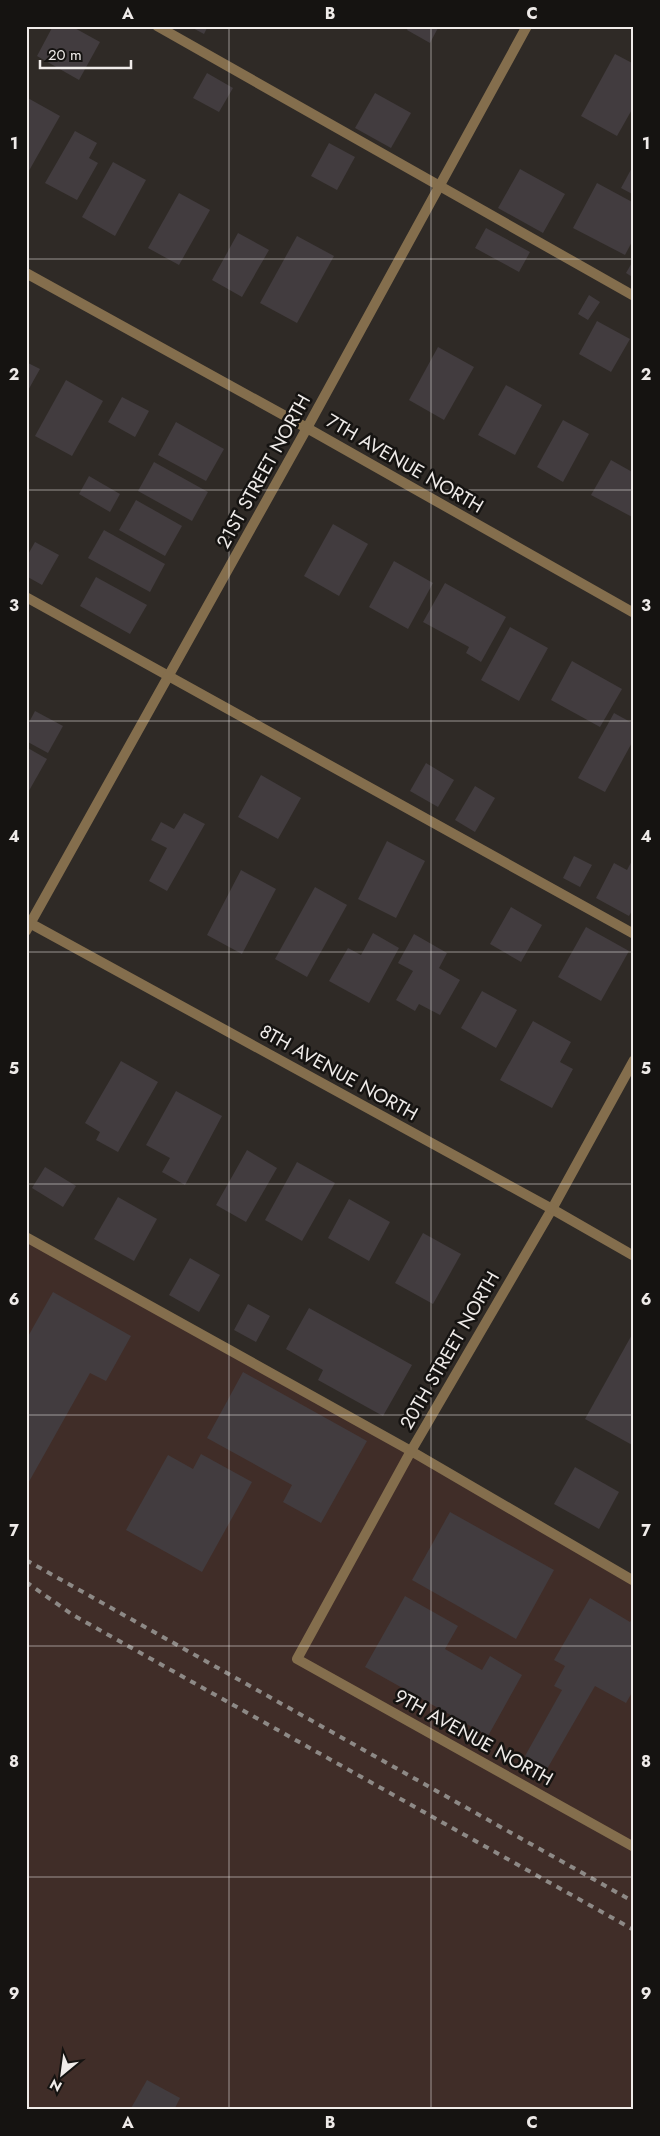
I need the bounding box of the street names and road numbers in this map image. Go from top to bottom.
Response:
street label: 21ST STREET NORTH [210,389,317,553]
street label: 7TH AVENUE NORTH [321,407,489,520]
street label: 8TH AVENUE NORTH [255,1018,423,1127]
street label: 20TH STREET NORTH [393,1266,506,1434]
street label: 9TH AVENUE NORTH [390,1683,558,1792]

